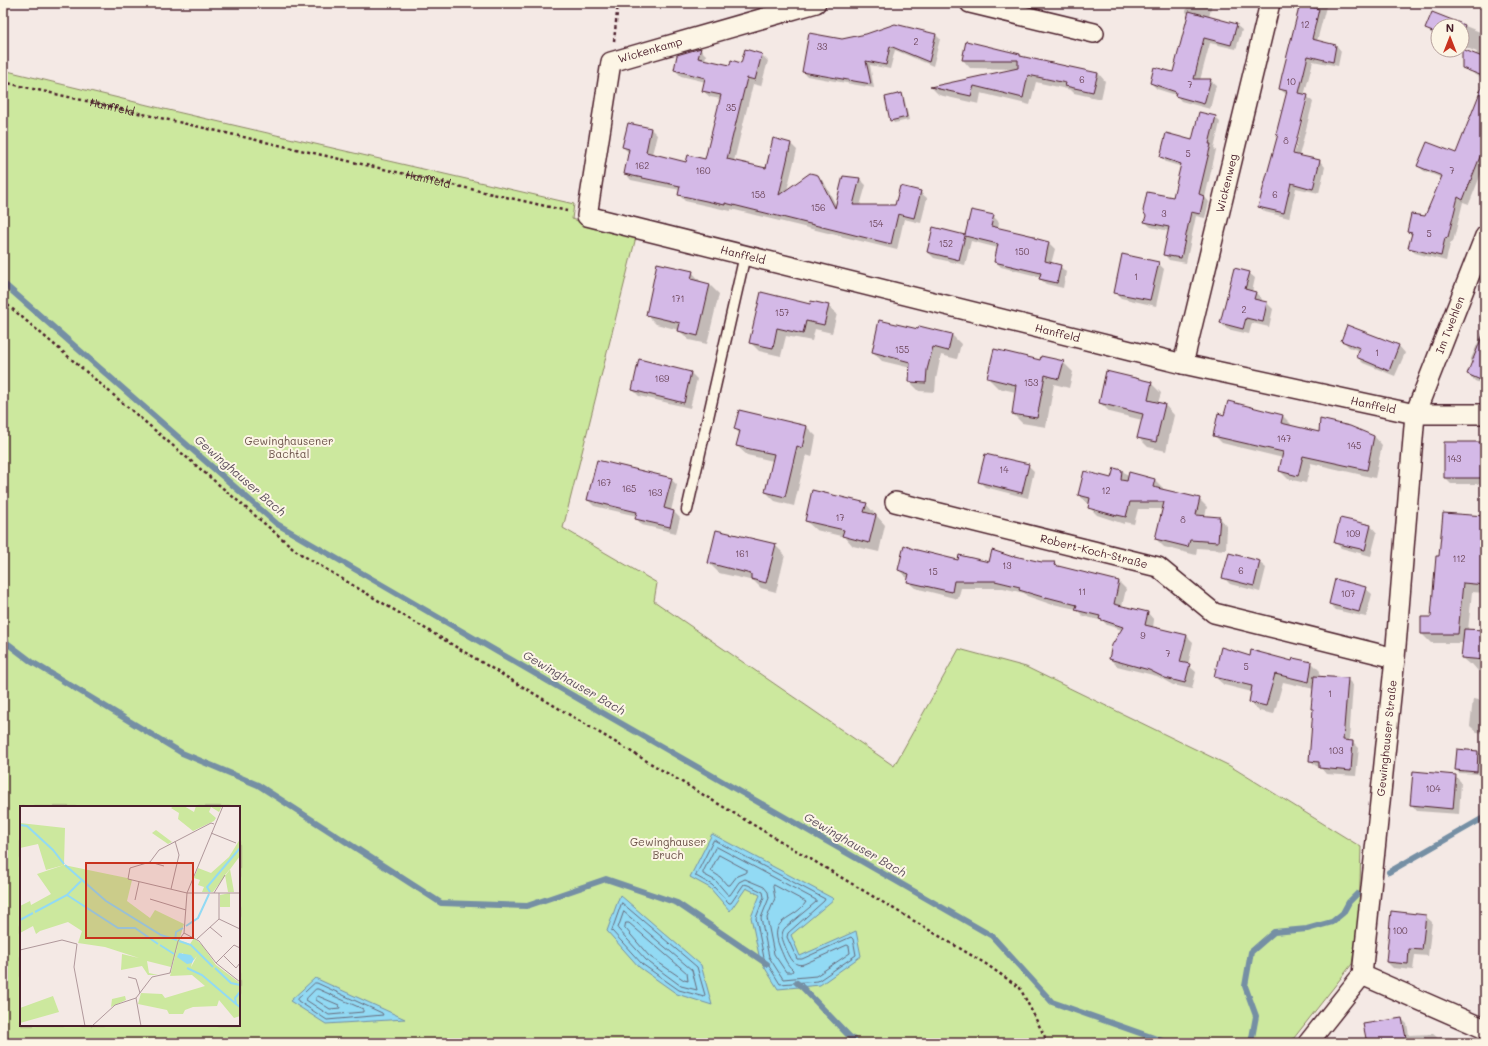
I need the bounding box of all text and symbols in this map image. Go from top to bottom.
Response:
north arrow [1430,18,1470,58]
house number: 12 [1300,19,1310,30]
text: N [1446,20,1454,35]
street label: Wickenkamp [616,33,684,66]
house number: 2 [913,36,919,47]
house number: 33 [817,41,827,52]
house number: 6 [1079,74,1085,85]
house number: 10 [1286,76,1296,87]
house number: 7 [1187,79,1193,90]
street label: Hanffeld [88,94,136,119]
house number: 35 [726,102,736,113]
house number: 8 [1283,135,1289,146]
house number: 5 [1185,148,1191,159]
street label: Wickenweg [1212,152,1240,214]
house number: 162 [635,160,649,171]
house number: 160 [695,165,711,176]
house number: 7 [1449,165,1455,176]
street label: Hanffeld [404,166,452,191]
house number: 158 [751,189,766,200]
house number: 6 [1272,189,1278,200]
house number: 156 [811,202,825,213]
house number: 3 [1161,208,1167,219]
house number: 154 [869,218,884,229]
house number: 5 [1426,228,1432,239]
house number: 152 [939,238,953,249]
street label: Hanffeld [719,241,767,267]
house number: 150 [1015,246,1030,257]
house number: 1 [1134,271,1138,282]
house number: 171 [671,293,685,304]
street label: Im Twehlen [1431,294,1468,356]
house number: 2 [1241,304,1247,315]
house number: 157 [775,307,789,318]
street label: Hanffeld [1034,320,1082,345]
house number: 155 [895,344,909,355]
house number: 1 [1375,347,1379,358]
house number: 169 [655,373,670,384]
house number: 153 [1024,377,1038,388]
street label: Hanffeld [1349,392,1398,417]
water label: Gewinghauser Bach [192,431,290,519]
park label: Gewinghausener Bachtal [245,433,334,461]
house number: 147 [1277,433,1291,444]
house number: 145 [1347,440,1361,451]
house number: 143 [1447,453,1461,464]
house number: 14 [999,464,1009,475]
house number: 167 [597,477,611,488]
house number: 165 [622,483,636,494]
house number: 12 [1101,485,1111,496]
house number: 163 [648,487,662,498]
house number: 17 [835,512,845,523]
house number: 8 [1180,514,1186,525]
house number: 109 [1346,528,1361,539]
street label: Robert-Koch-Straße [1039,530,1150,571]
house number: 161 [735,548,749,559]
house number: 112 [1452,553,1466,564]
house number: 13 [1002,560,1012,571]
house number: 6 [1238,565,1244,576]
house number: 15 [928,566,938,577]
house number: 11 [1078,586,1086,597]
house number: 107 [1341,588,1355,599]
house number: 9 [1140,630,1146,641]
water label: Gewinghauser Bach [520,646,629,718]
house number: 7 [1165,648,1171,659]
house number: 5 [1243,661,1249,672]
street label: Gewinghauser Straße [1373,679,1400,797]
house number: 1 [1328,688,1332,699]
house number: 103 [1329,745,1343,756]
house number: 104 [1426,783,1441,794]
inset map [20,806,240,1026]
water label: Gewinghauser Bach [801,808,910,880]
park label: Gewinghauser Bruch [630,834,706,862]
house number: 100 [1392,925,1408,936]

